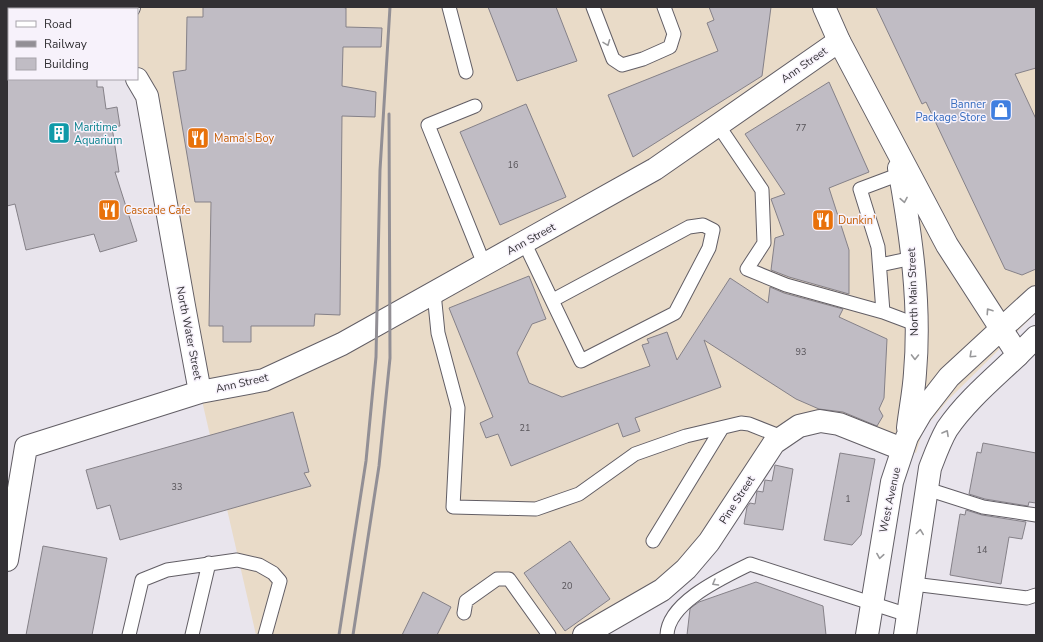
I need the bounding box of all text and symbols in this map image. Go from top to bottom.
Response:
legend [8,8,138,80]
text: Road [44,16,72,32]
text: Railway [44,36,88,52]
one-way arrow [602,39,610,47]
street label: Ann Street [778,43,830,86]
text: Building [44,56,89,72]
place label: Banner Package Store [916,97,986,125]
shop icon: Banner Package Store [988,97,1014,123]
building icon: Maritime Aquarium [46,120,72,146]
place label: Maritime Aquarium [74,120,122,148]
house number: 77 [796,122,806,134]
restaurant icon: Mama's Boy [185,125,211,151]
place label: Mama's Boy [214,131,275,146]
house number: 16 [508,159,518,171]
restaurant icon: Cascade Cafe [96,197,122,223]
one-way arrow [899,197,908,203]
place label: Cascade Cafe [124,203,191,218]
restaurant icon: Dunkin' [810,207,836,233]
place label: Dunkin' [838,213,875,228]
street label: Ann Street [504,219,558,258]
street label: North Main Street [904,247,922,336]
street label: North Water Street [173,285,205,381]
one-way arrow [987,308,994,315]
house number: 93 [796,346,806,358]
one-way arrow [969,350,977,358]
one-way arrow [911,354,919,360]
street label: Ann Street [214,370,270,396]
house number: 21 [520,422,530,434]
one-way arrow [941,430,948,437]
street label: West Avenue [876,466,904,534]
street label: Pine Street [716,473,758,527]
house number: 33 [172,481,182,493]
house number: 1 [845,493,851,505]
one-way arrow [915,528,924,535]
house number: 14 [977,544,988,556]
one-way arrow [876,553,884,559]
one-way arrow [712,578,719,585]
house number: 20 [562,580,572,592]

